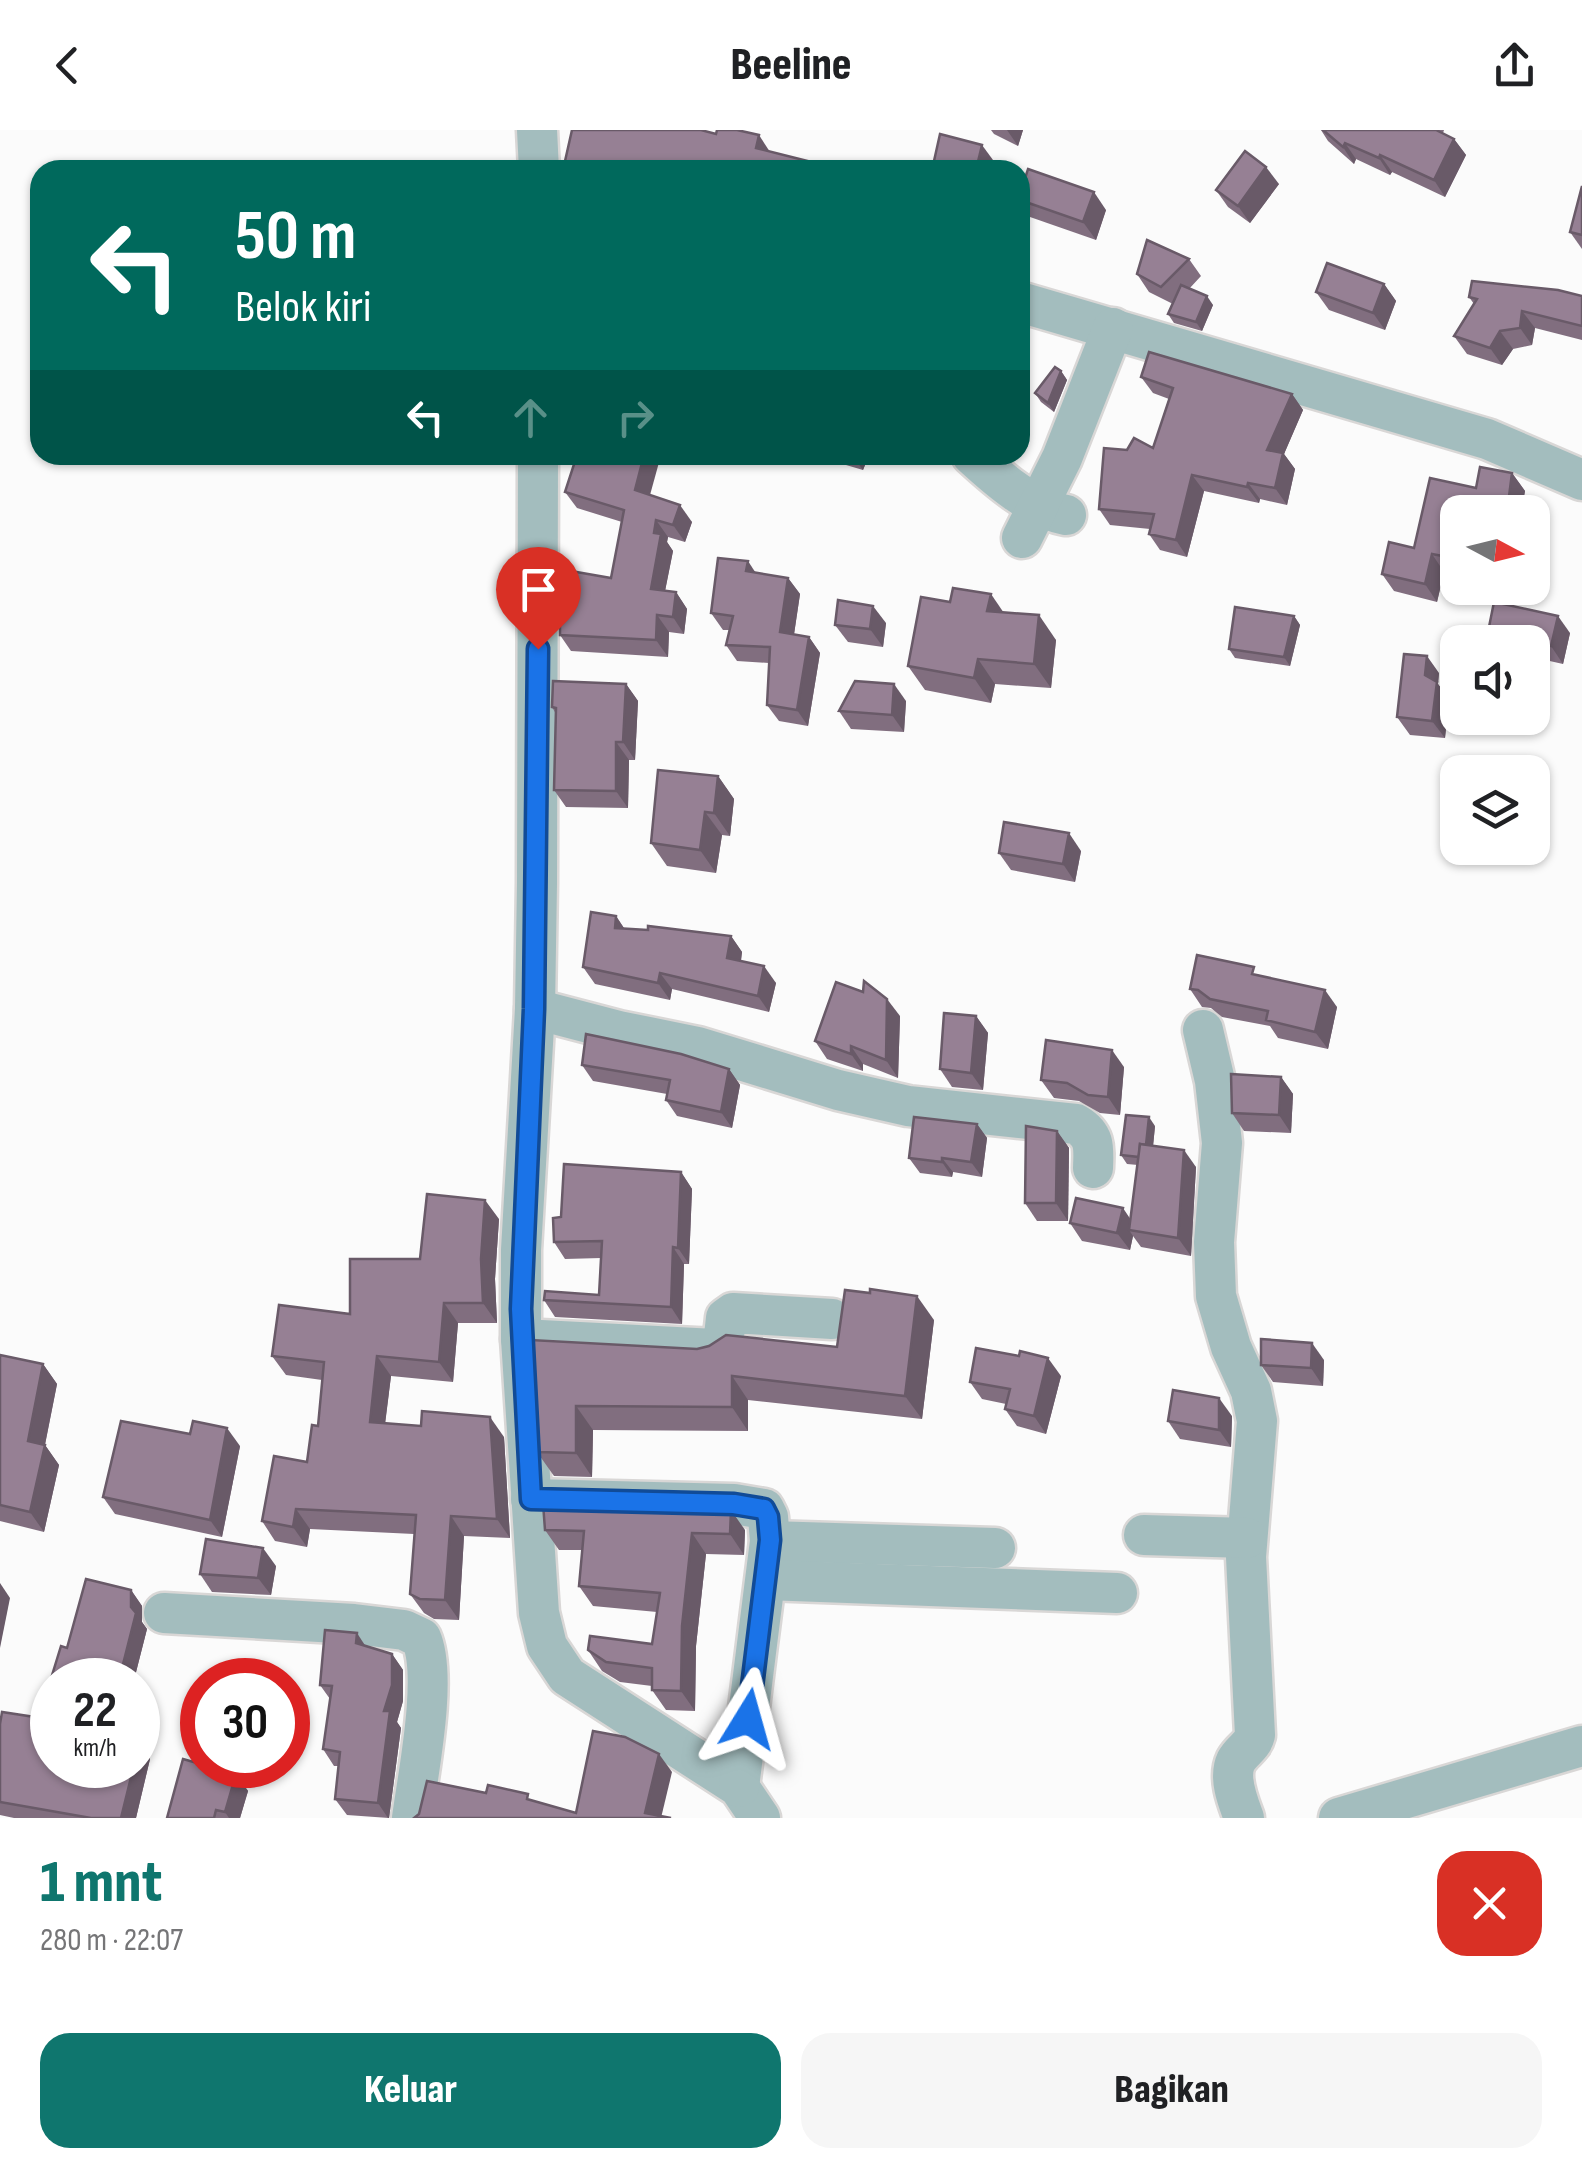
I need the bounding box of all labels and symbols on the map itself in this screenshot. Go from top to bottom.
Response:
north arrow [1440,495,1550,605]
pin [496,547,581,650]
speed limit sign: 30 [180,1658,310,1788]
position arrow [696,1667,800,1771]

